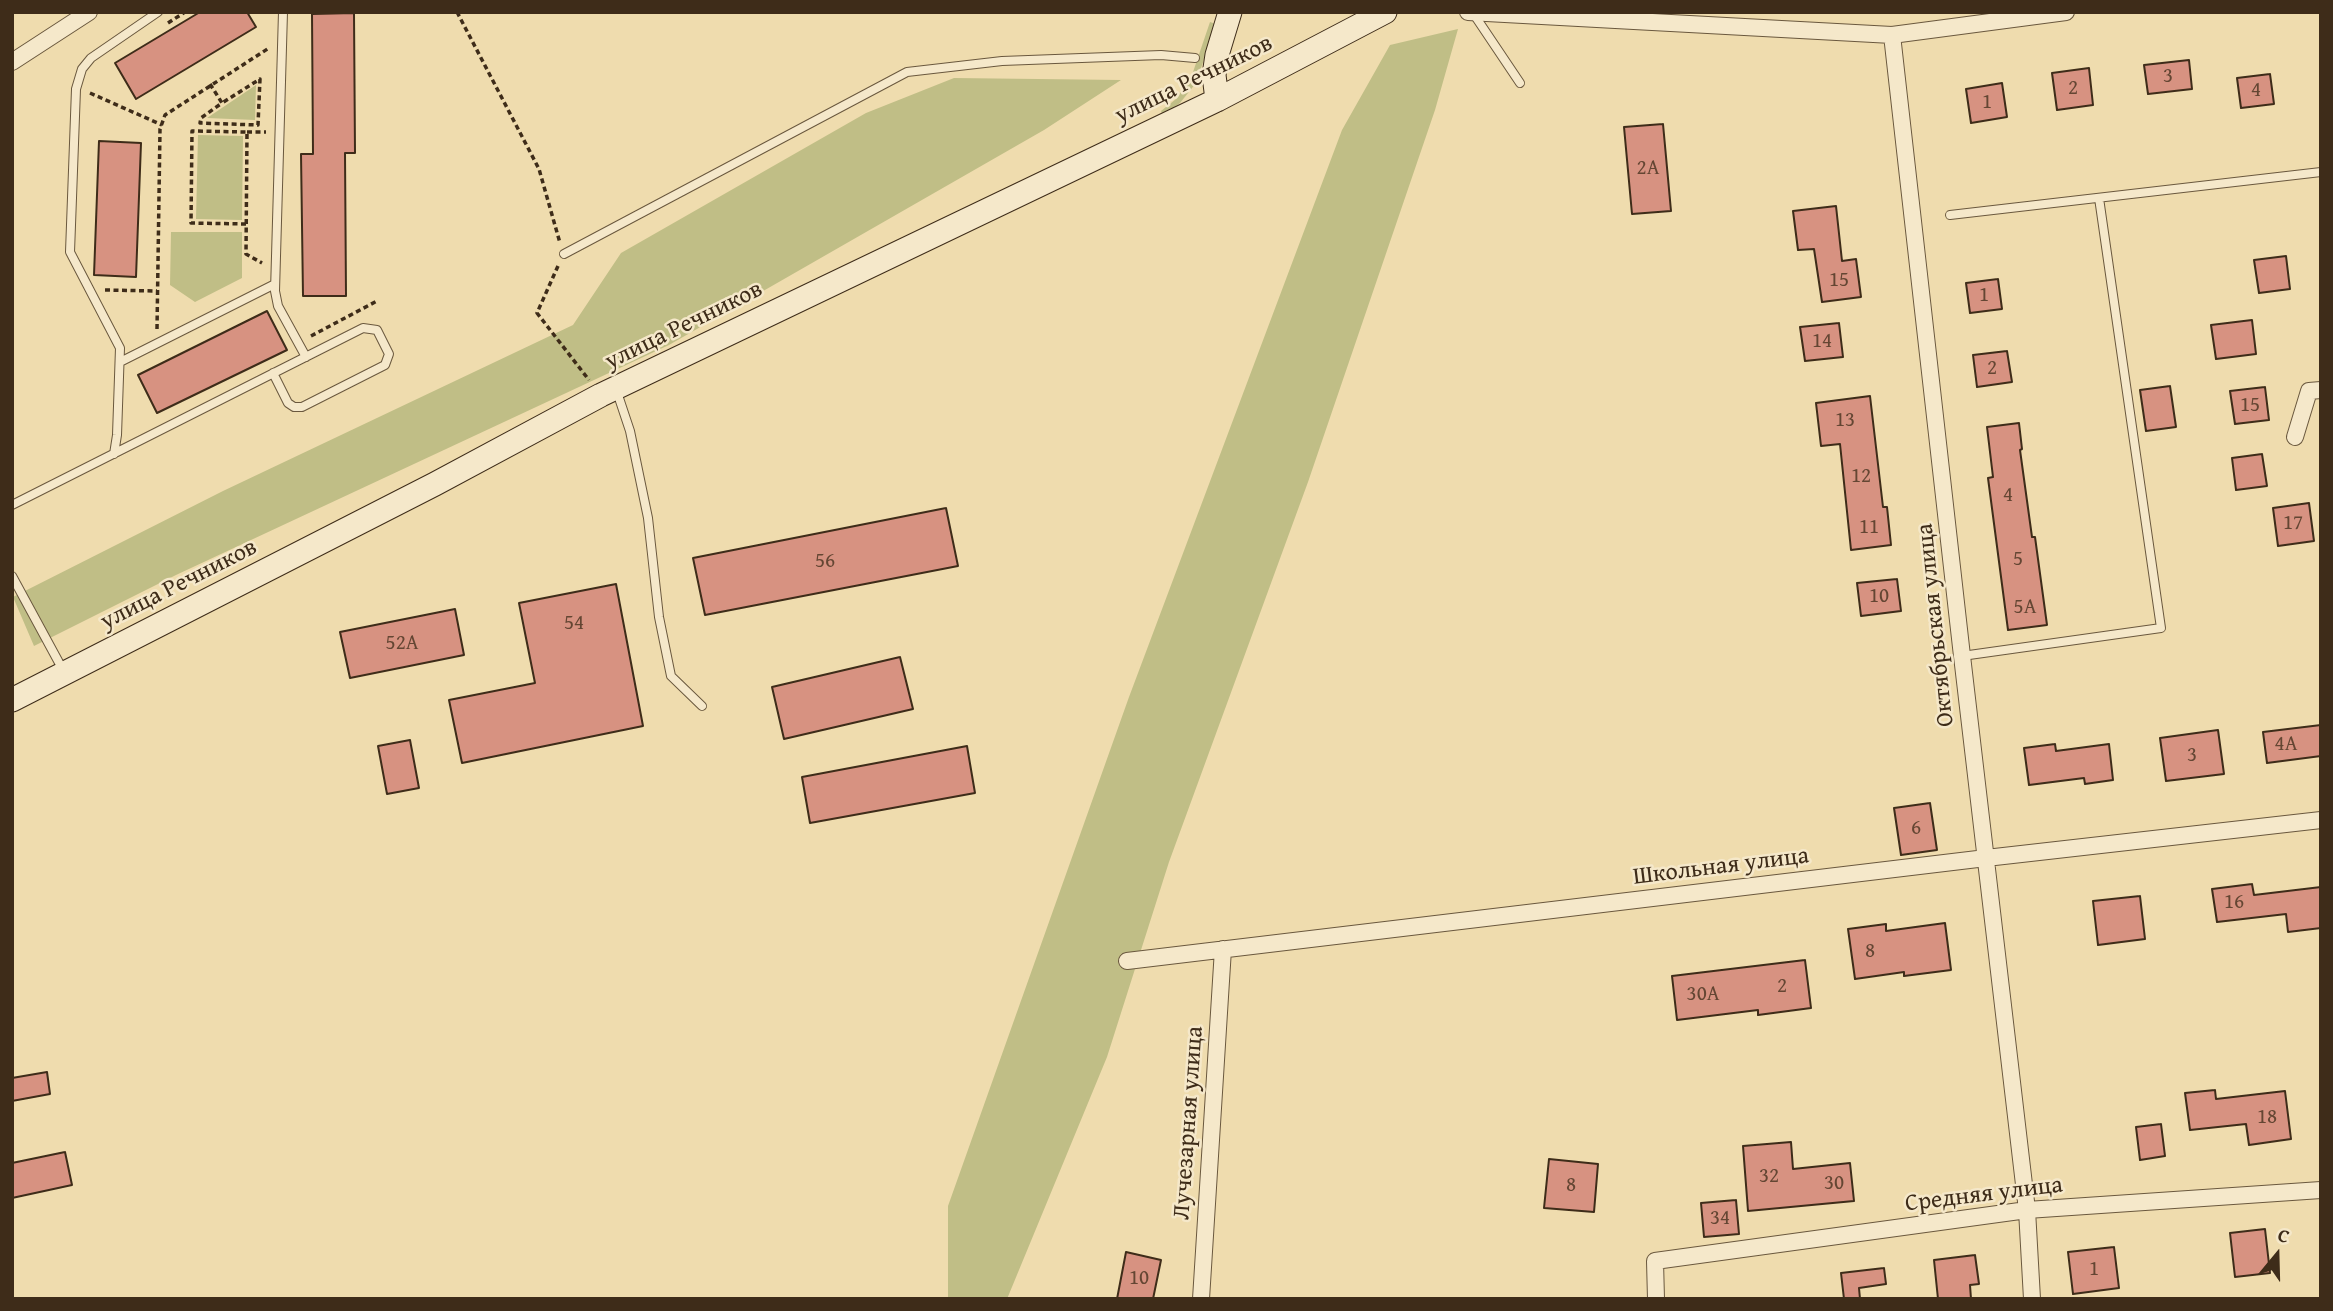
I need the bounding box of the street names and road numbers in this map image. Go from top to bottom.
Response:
street label: улица Речников [1110,29,1278,131]
street label: улица Речников [600,275,768,377]
street label: Октябрьская улица [1911,522,1961,728]
street label: улица Речников [96,533,262,637]
street label: Школьная улица [1631,842,1811,892]
street label: Лучезарная улица [1168,1025,1210,1221]
street label: Средняя улица [1904,1171,2064,1219]

